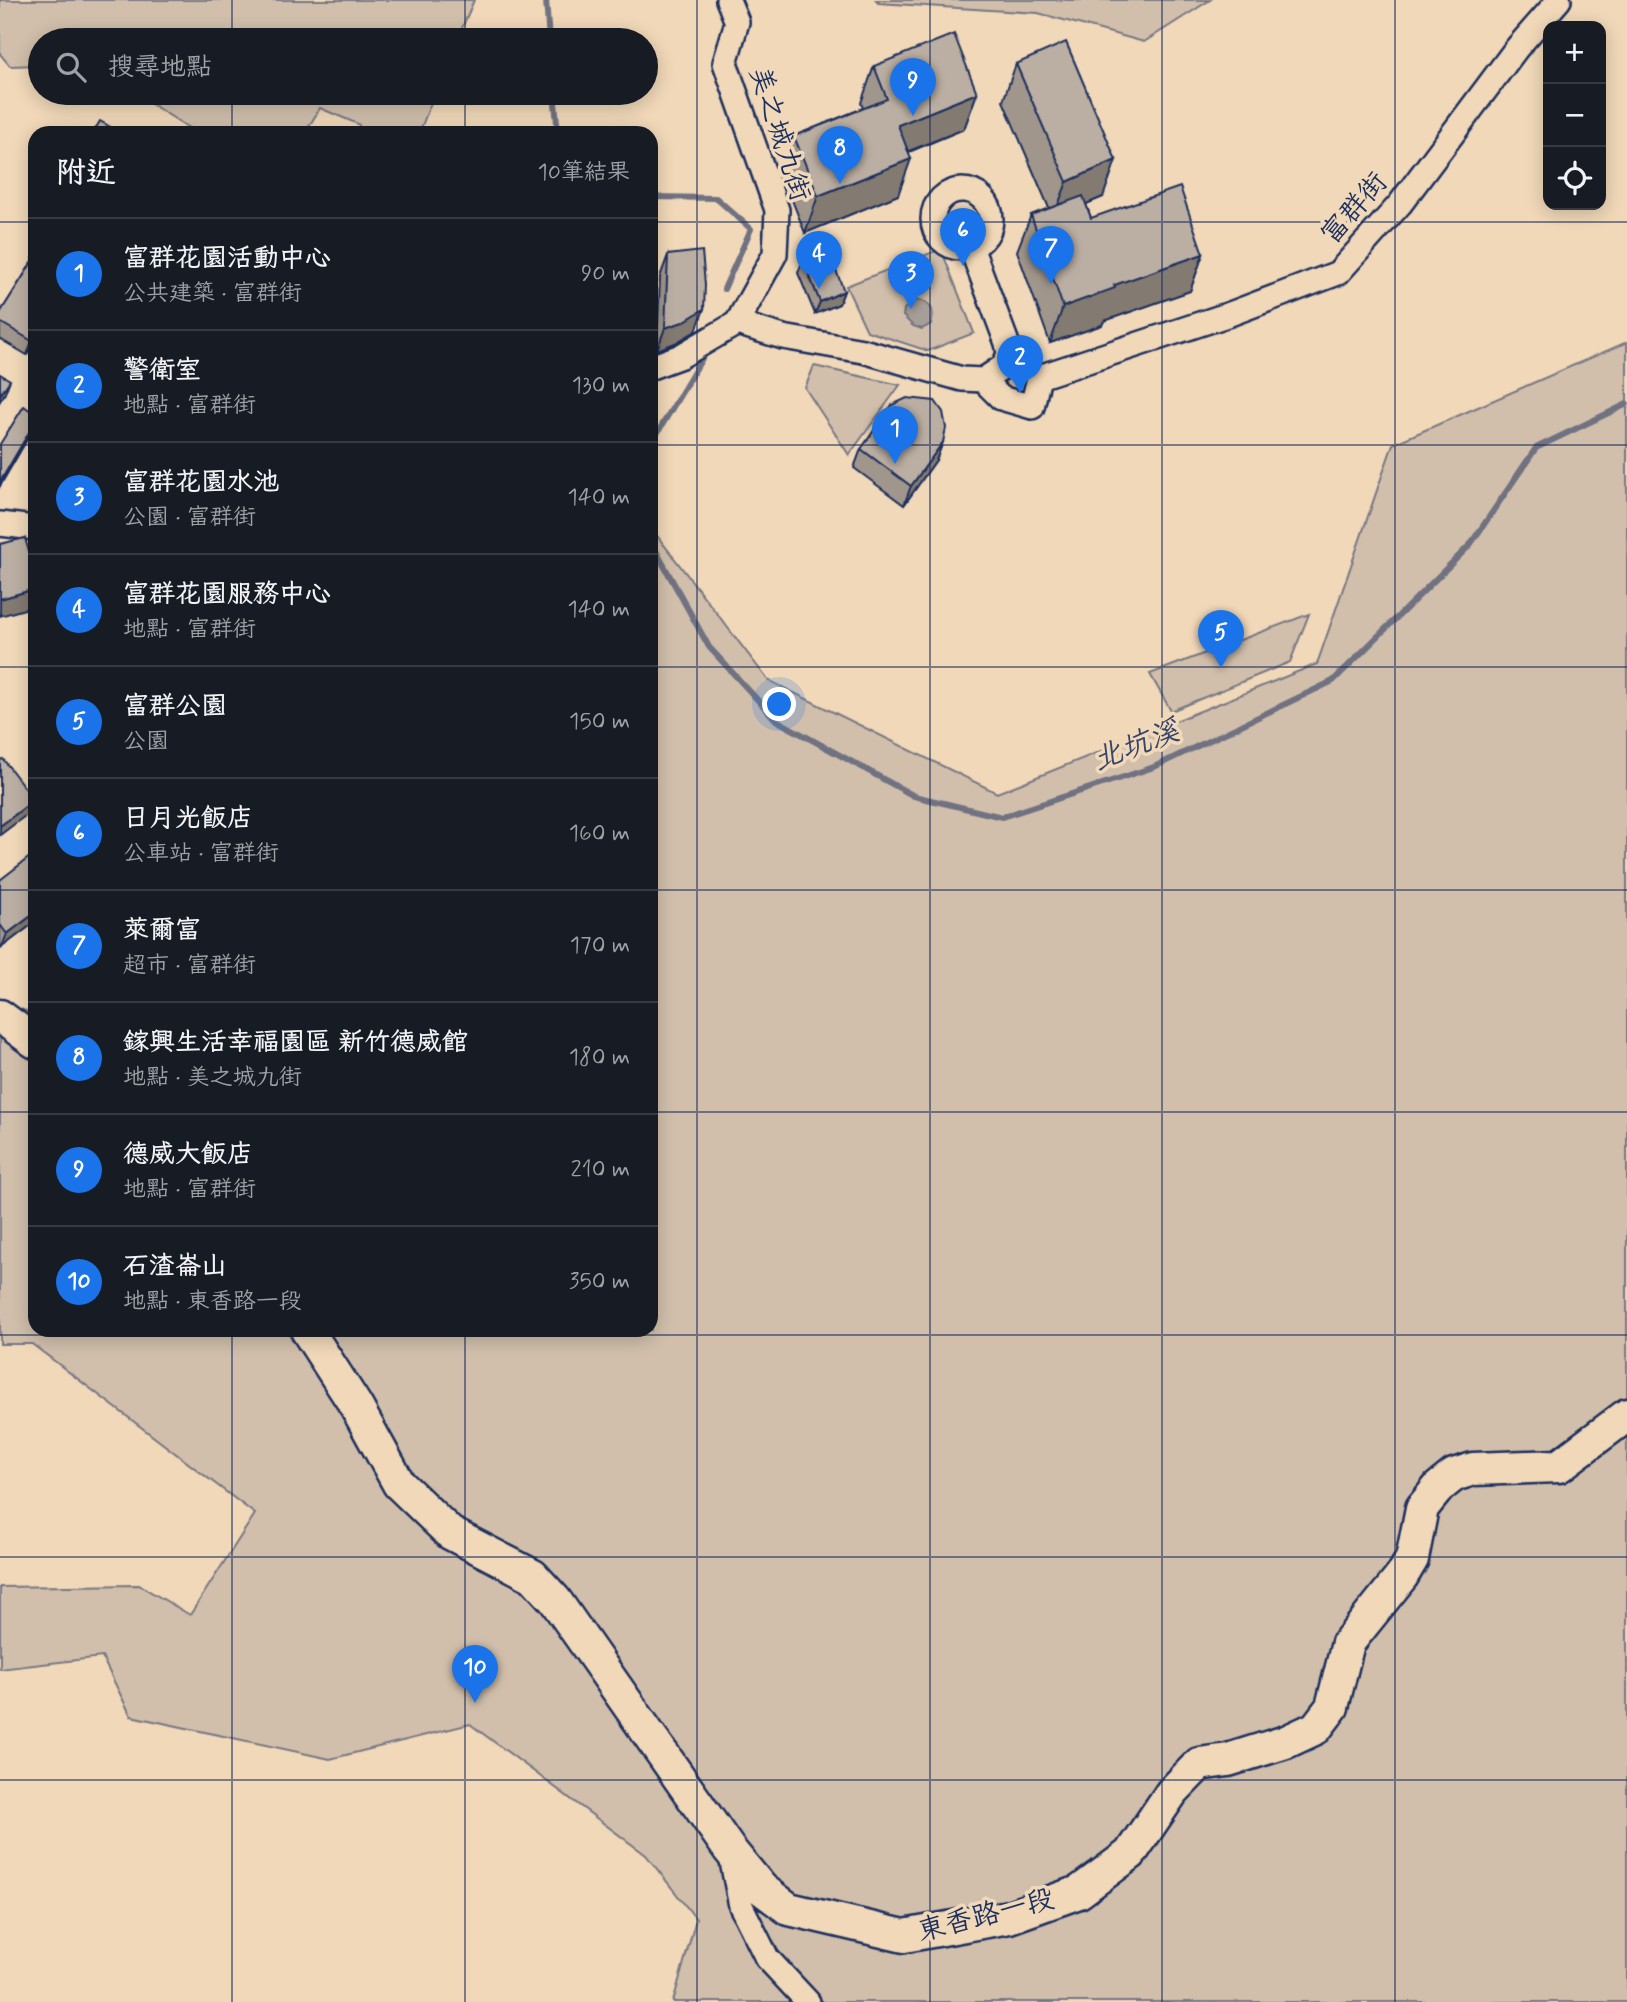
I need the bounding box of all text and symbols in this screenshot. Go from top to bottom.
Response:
map controls [1543,21,1606,210]
button: + [1543,21,1606,84]
search box [28,28,658,105]
icon: search [52,48,90,86]
text: 搜尋地點 [108,51,212,85]
pin: 9 [890,58,936,116]
street label: 美之城九街 [740,62,818,206]
button: − [1543,84,1606,147]
pin: 8 [817,126,863,184]
button: locate [1543,147,1606,210]
text: 附近 [56,154,116,193]
text: 10筆結果 [538,158,630,188]
street label: 富群街 [1313,165,1397,253]
pin: 6 [940,208,986,266]
pin: 7 [1028,226,1074,284]
pin: 4 [796,231,842,289]
text: 富群花園活動中心 [123,242,331,276]
pin: 3 [888,251,934,309]
text: 1 [74,259,84,289]
text: 90 m [581,259,630,289]
text: 公共建築 · 富群街 [123,279,302,309]
pin: 2 [997,335,1043,393]
text: 警衛室 [123,354,201,388]
text: 2 [73,371,85,401]
text: 130 m [572,371,630,401]
text: 地點 · 富群街 [123,391,256,421]
pin: 1 [872,406,918,464]
text: 富群花園水池 [123,466,279,500]
text: 3 [74,483,84,513]
text: 140 m [567,483,630,513]
text: 公園 · 富群街 [123,503,256,533]
text: 富群花園服務中心 [123,578,331,612]
text: 4 [72,595,86,625]
text: 140 m [567,595,630,625]
pin: 5 [1198,610,1244,668]
text: 地點 · 富群街 [123,615,256,645]
your location [762,687,796,721]
text: 富群公園 [123,690,227,724]
text: 5 [72,707,86,737]
text: 150 m [569,707,630,737]
water label: 北坑溪 [1087,711,1187,780]
text: 公園 [123,727,169,757]
text: 日月光飯店 [123,802,253,836]
text: 6 [73,819,85,849]
text: 160 m [569,819,630,849]
text: 公車站 · 富群街 [123,839,279,869]
text: 萊爾富 [123,914,201,948]
text: 7 [72,931,86,961]
text: 170 m [570,931,630,961]
text: 超市 · 富群街 [123,951,256,981]
text: 鎵興生活幸福園區 新竹德威館 [123,1026,468,1060]
text: 8 [73,1043,85,1073]
text: 180 m [569,1043,630,1073]
text: 地點 · 美之城九街 [123,1063,302,1093]
text: 德威大飯店 [123,1138,253,1172]
text: 9 [73,1155,85,1185]
text: 210 m [570,1155,630,1185]
text: 地點 · 富群街 [123,1175,256,1205]
text: 石渣崙山 [123,1250,227,1284]
text: 10 [67,1267,91,1297]
text: 350 m [569,1267,630,1297]
text: 地點 · 東香路一段 [123,1287,302,1317]
pin: 10 [452,1645,498,1703]
street label: 東香路一段 [914,1881,1058,1951]

